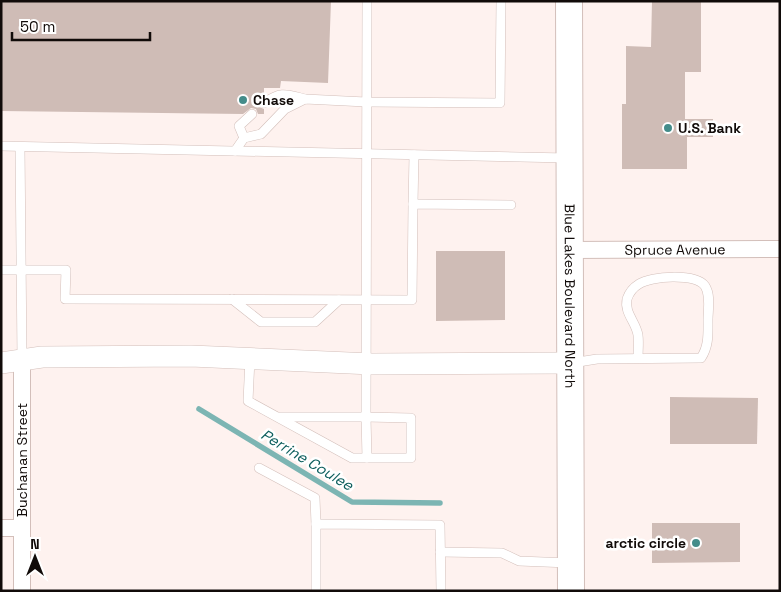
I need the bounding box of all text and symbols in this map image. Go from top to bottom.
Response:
scale bar [12,10,150,42]
text: 50 m [20,17,55,36]
place label: Chase [253,91,294,109]
marker: Chase [237,94,249,106]
place label: U.S. Bank [678,119,741,137]
marker: U.S. Bank [662,122,674,134]
street label: Blue Lakes Boulevard North [561,204,579,388]
street label: Spruce Avenue [624,240,726,259]
street label: Buchanan Street [13,403,31,517]
water label: Perrine Coulee [258,425,358,495]
north arrow [10,532,60,582]
place label: arctic circle [606,534,686,552]
text: N [30,535,40,553]
marker: arctic circle [690,537,702,549]

